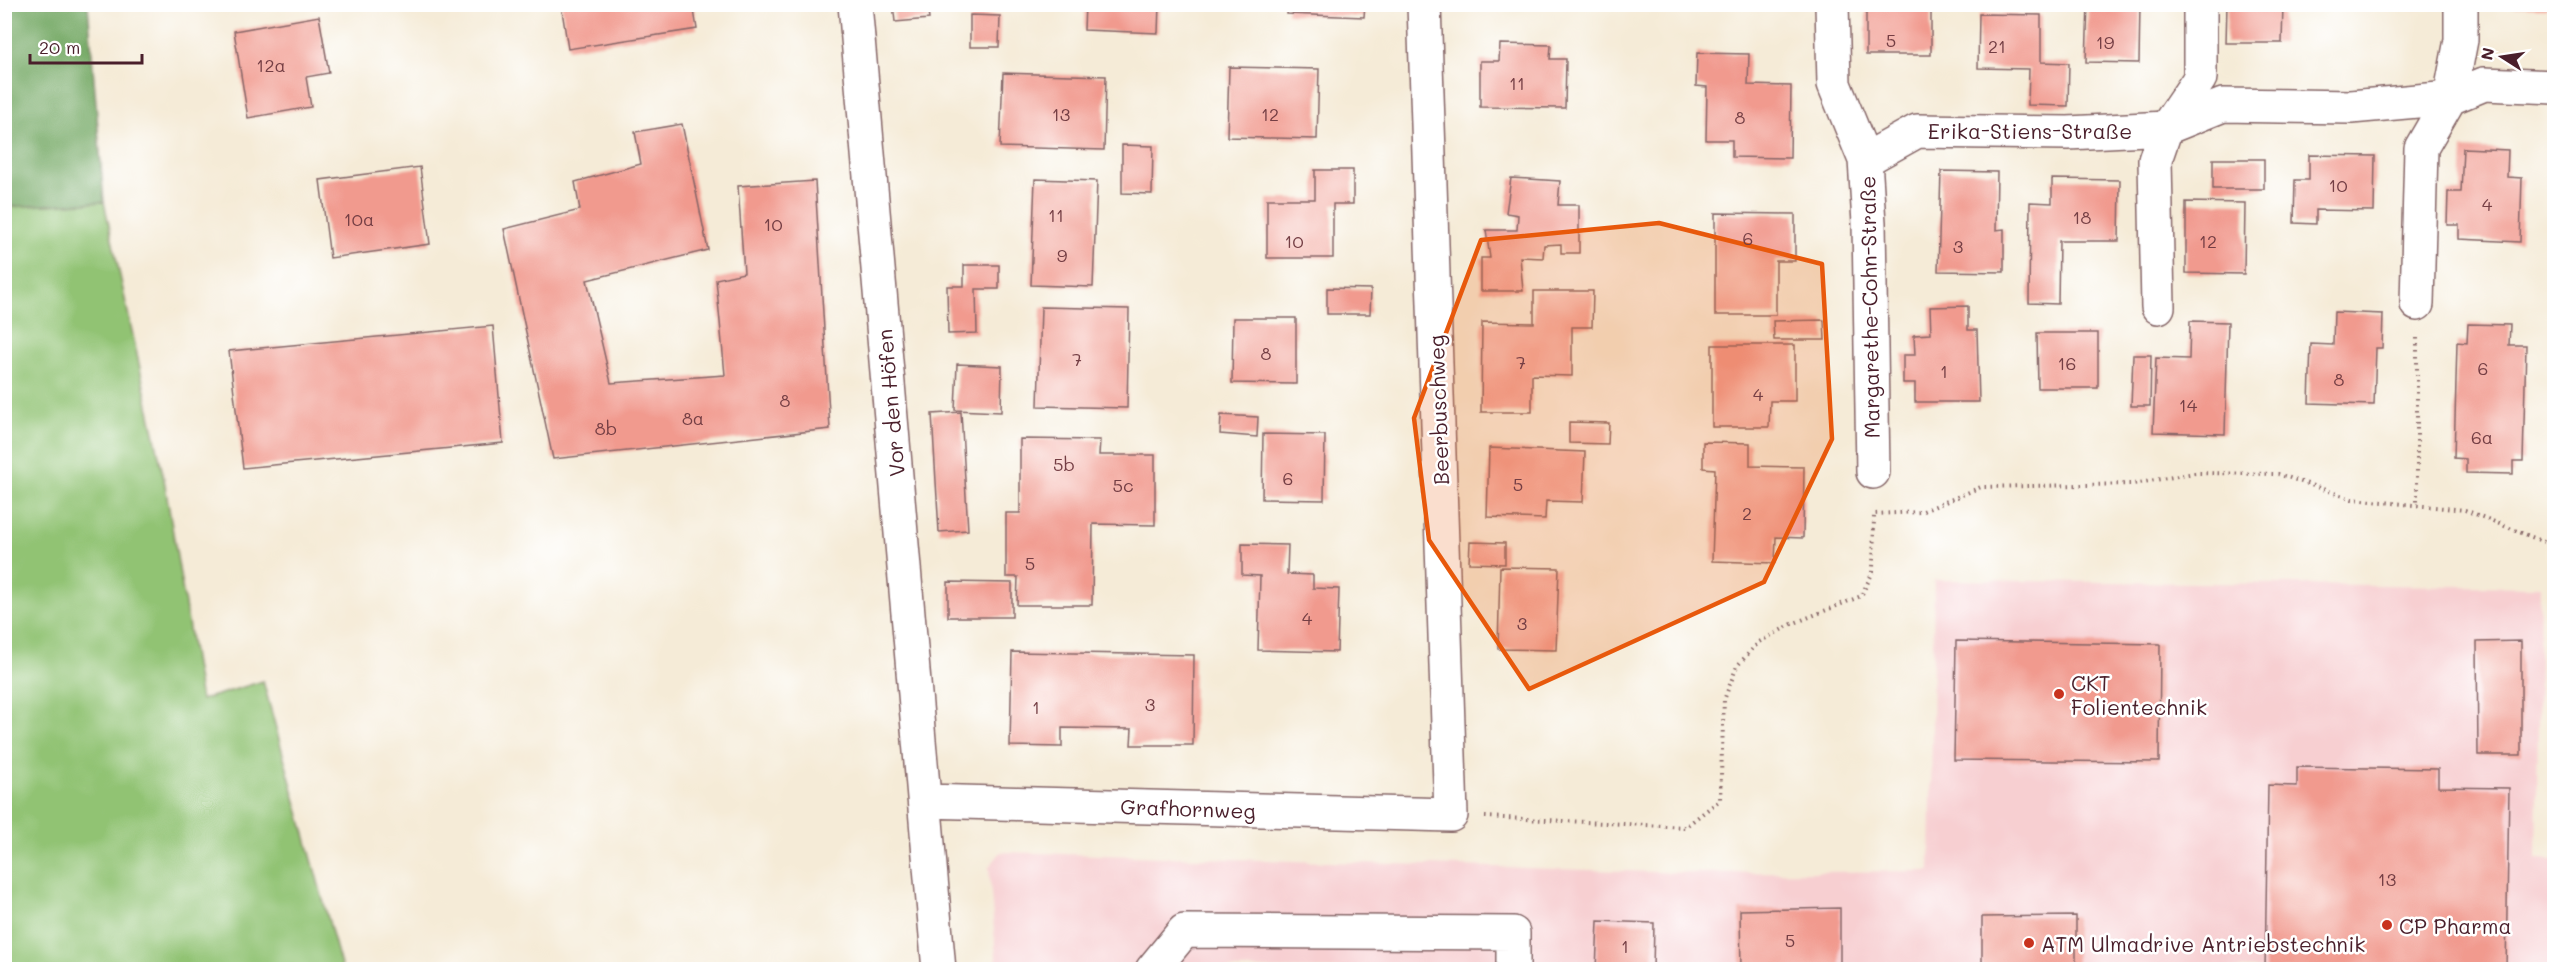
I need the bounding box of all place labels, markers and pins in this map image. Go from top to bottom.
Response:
place label: CKT Folientechnik [2071,669,2207,720]
marker: CKT Folientechnik [2052,687,2066,701]
place label: CP Pharma [2399,912,2512,939]
marker: CP Pharma [2380,918,2394,932]
place label: ATM Ulmadrive Antriebstechnik [2041,930,2366,957]
marker: ATM Ulmadrive Antriebstechnik [2022,936,2036,950]

